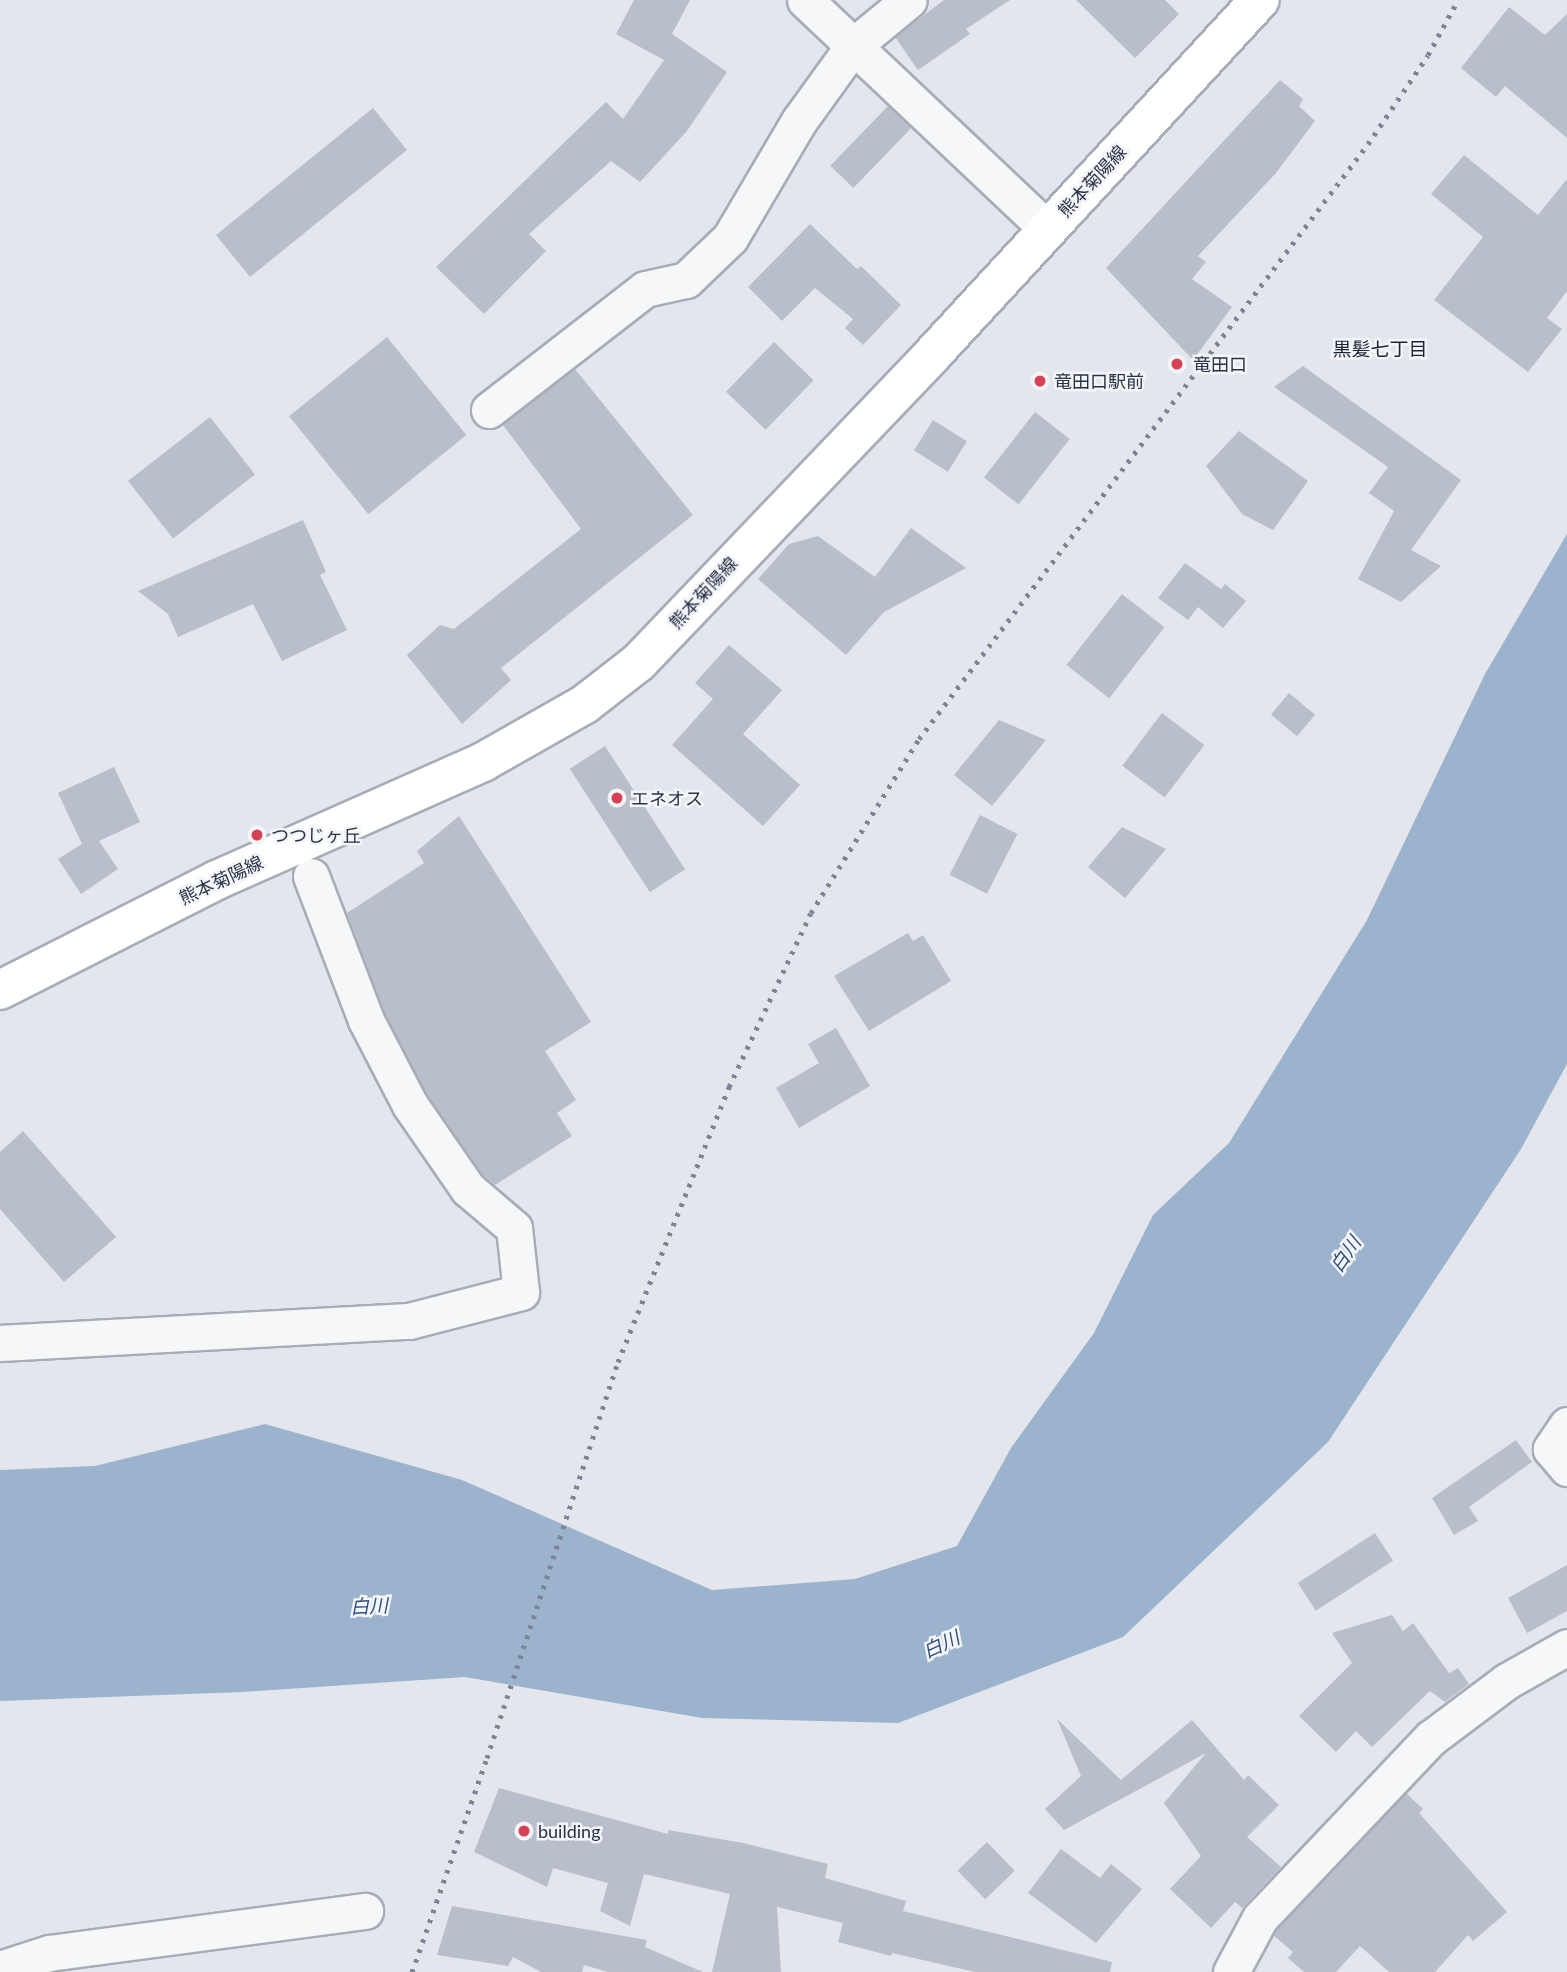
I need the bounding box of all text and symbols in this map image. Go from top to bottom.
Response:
street label: 熊本菊陽線 [1053,141,1131,221]
district label: 黒髪七丁目 [1333,338,1427,360]
place label: 竜田口 [1193,353,1247,375]
marker: 竜田口 [1167,354,1187,374]
place label: 竜田口駅前 [1054,370,1144,392]
marker: 竜田口駅前 [1032,373,1048,389]
street label: 熊本菊陽線 [664,553,742,633]
place label: エネオス [631,787,703,809]
marker: エネオス [609,790,625,806]
place label: つつじヶ丘 [271,824,361,846]
marker: つつじヶ丘 [249,827,265,843]
street label: 熊本菊陽線 [176,851,266,909]
water label: 白川 [1325,1232,1365,1276]
water label: 白川 [349,1594,389,1618]
water label: 白川 [919,1626,963,1662]
place label: building [538,1820,600,1842]
marker: building [516,1823,532,1839]

